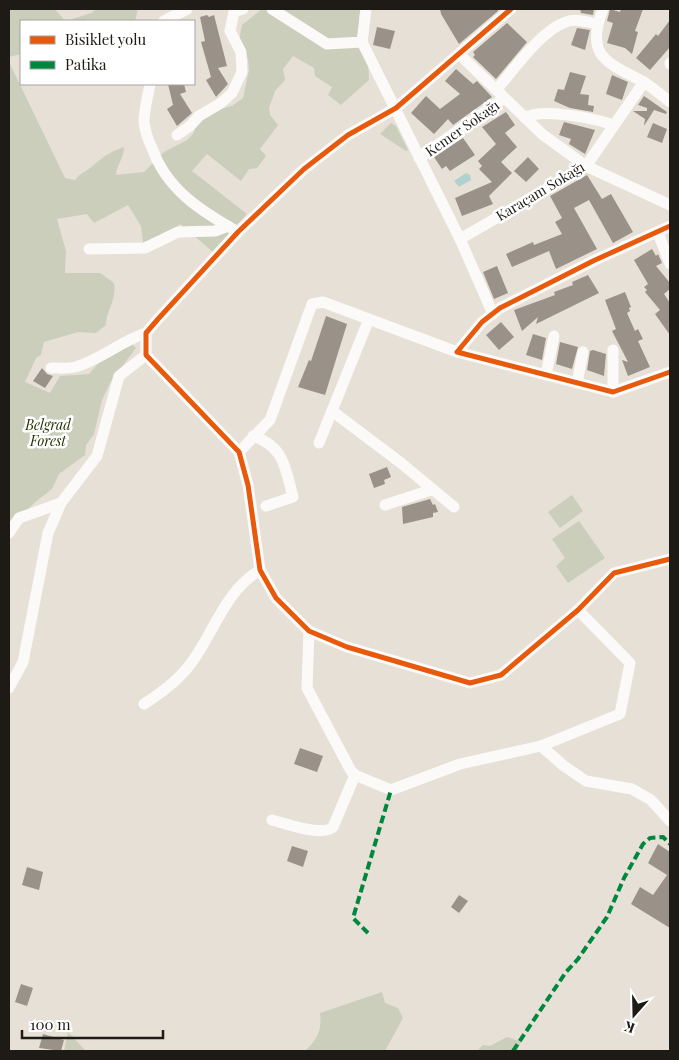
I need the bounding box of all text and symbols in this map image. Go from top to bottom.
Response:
legend [20,20,195,85]
text: Bisiklet yolu [65,29,146,49]
text: Patika [65,54,107,74]
street label: Kemer Sokağı [421,95,503,161]
street label: Karaçam Sokağı [492,157,588,225]
park label: Belgrad Forest [24,415,71,450]
north arrow [609,990,659,1040]
scale bar [22,1008,164,1040]
text: 100 m [30,1014,71,1034]
text: K [620,1017,637,1038]

